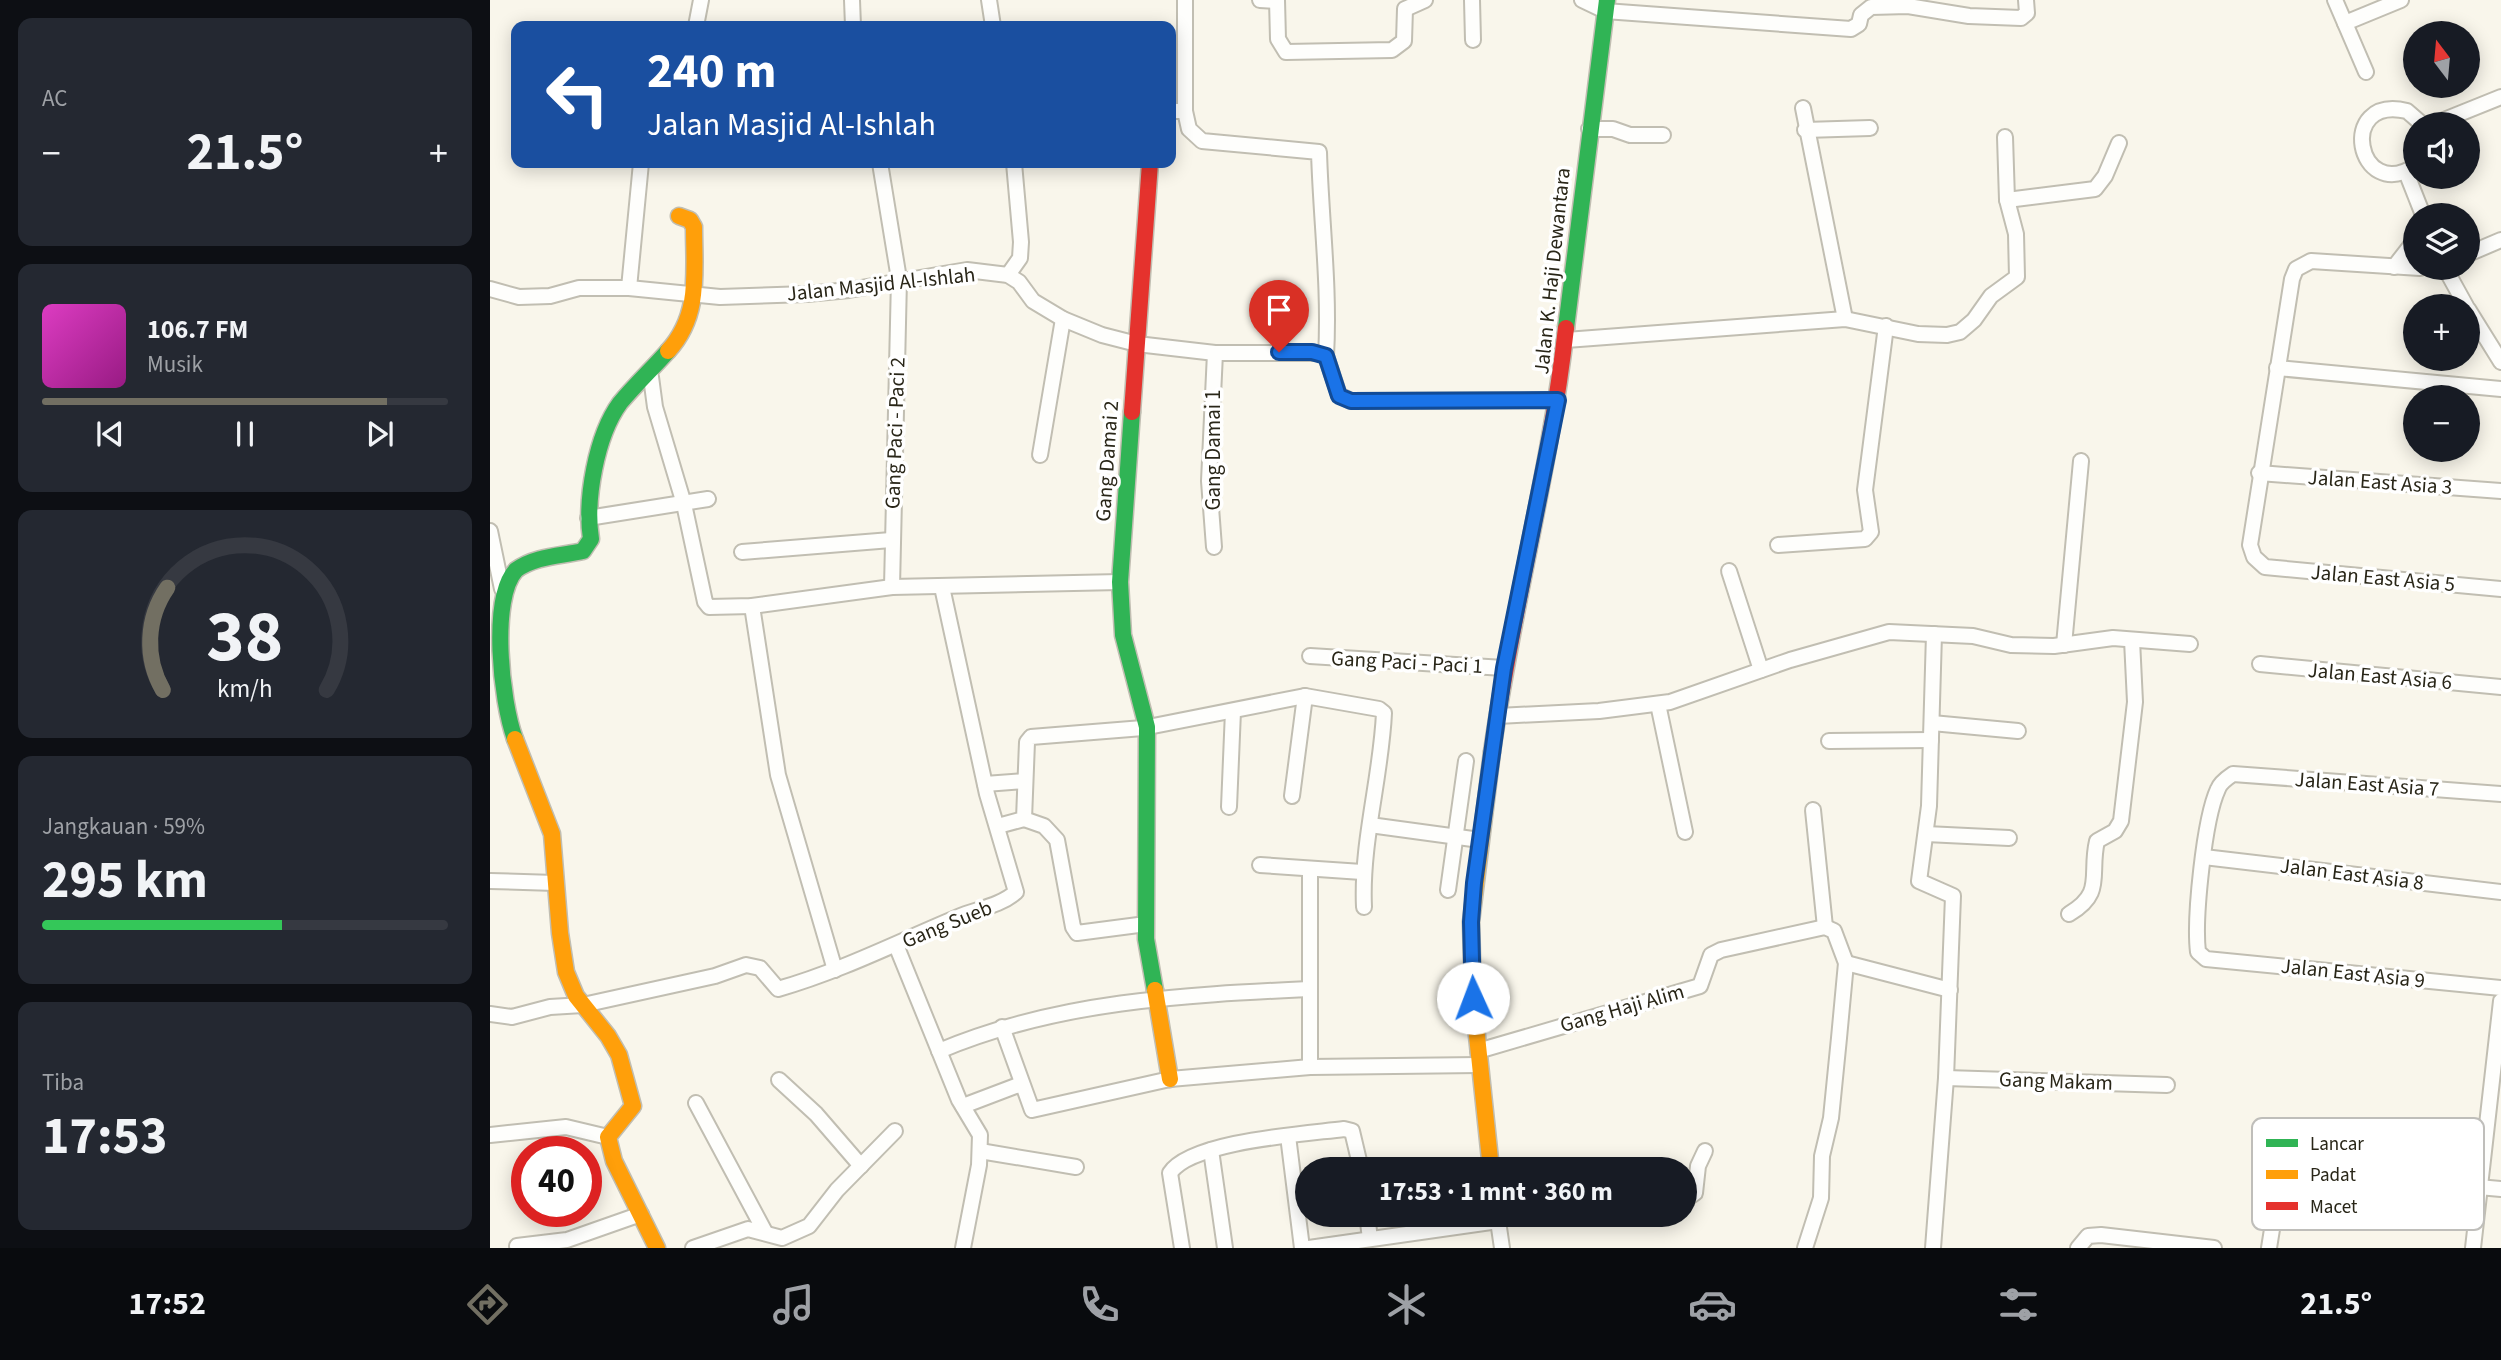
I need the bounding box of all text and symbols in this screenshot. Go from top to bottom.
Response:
north arrow [2403,21,2480,98]
map controls [2403,21,2480,462]
text: 240 m [647,37,776,107]
icon: left [532,49,623,140]
text: AC [42,82,67,115]
text: Jalan Masjid Al-Ishlah [647,102,936,148]
button: sound [2403,112,2480,189]
text: 21.5° [187,116,303,190]
text: − [42,127,61,181]
text: + [429,127,448,181]
street label: Jalan K. Haji Dewantara [1526,166,1578,376]
button: layers [2403,203,2480,280]
street label: Jalan Masjid Al-Ishlah [785,259,977,309]
pin [1249,280,1309,352]
icon: arrive [1260,291,1298,329]
button: + [2403,294,2480,371]
text: 106.7 FM [147,311,248,348]
text: Musik [147,348,203,381]
street label: Gang Paci - Paci 2 [877,357,913,509]
button: − [2403,385,2480,462]
street label: Gang Damai 1 [1198,389,1228,511]
street label: Gang Damai 2 [1088,400,1126,522]
icon: previous [91,415,129,453]
icon: pause [226,415,264,453]
icon: next [361,415,399,453]
street label: Jalan East Asia 3 [2307,462,2453,502]
street label: Jalan East Asia 5 [2310,557,2456,599]
text: 38 [207,585,283,689]
street label: Gang Paci - Paci 1 [1330,643,1484,681]
street label: Jalan East Asia 6 [2307,655,2453,697]
text: km/h [217,671,273,707]
street label: Jalan East Asia 7 [2294,764,2440,804]
text: Jangkauan · 59% [42,810,205,843]
text: 295 km [42,844,208,918]
street label: Jalan East Asia 8 [2278,850,2426,898]
street label: Gang Sueb [898,892,996,956]
street label: Jalan East Asia 9 [2279,951,2427,995]
position arrow [1436,961,1510,1035]
street label: Gang Haji Alim [1556,976,1688,1040]
street label: Gang Makam [1999,1064,2113,1098]
text: Tiba [42,1066,84,1099]
text: 17:53 [42,1100,167,1174]
legend [2252,1118,2484,1230]
text: Lancar [2310,1131,2364,1158]
speed limit sign: 40 [511,1136,602,1227]
text: Padat [2310,1162,2356,1189]
text: 17:53 · 1 mnt · 360 m [1379,1173,1613,1210]
text: Macet [2310,1194,2358,1221]
icon: directions [463,1280,512,1329]
icon: music [769,1280,818,1329]
icon: phone [1075,1280,1124,1329]
icon: climate [1382,1280,1431,1329]
icon: car [1688,1280,1737,1329]
icon: filters [1994,1280,2043,1329]
text: 17:52 [129,1281,206,1327]
text: 21.5° [2300,1281,2372,1327]

